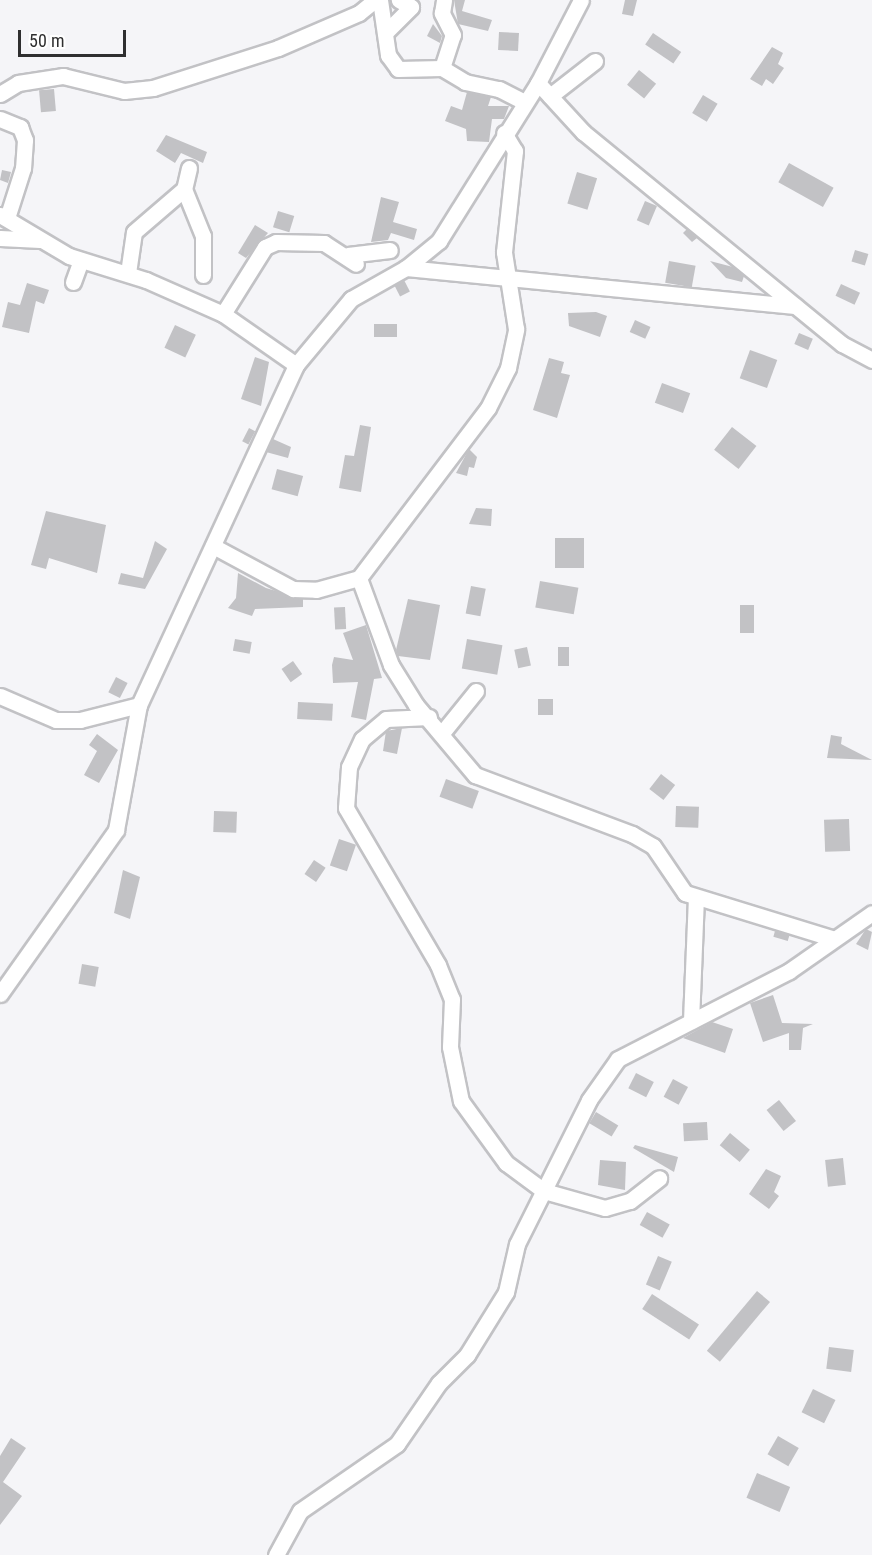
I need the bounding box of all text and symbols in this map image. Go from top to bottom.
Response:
scale bar [21,18,129,56]
text: 50 m [29,30,64,51]

